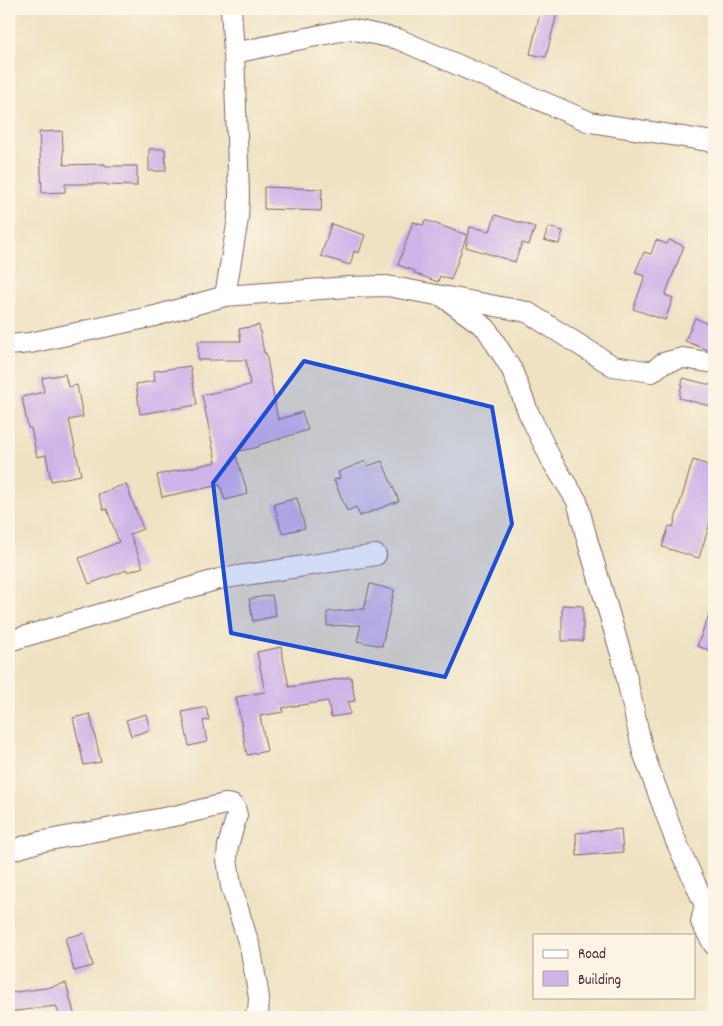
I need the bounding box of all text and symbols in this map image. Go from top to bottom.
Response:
legend [533,934,696,998]
text: Road [578,944,606,966]
text: Building [578,970,621,992]

